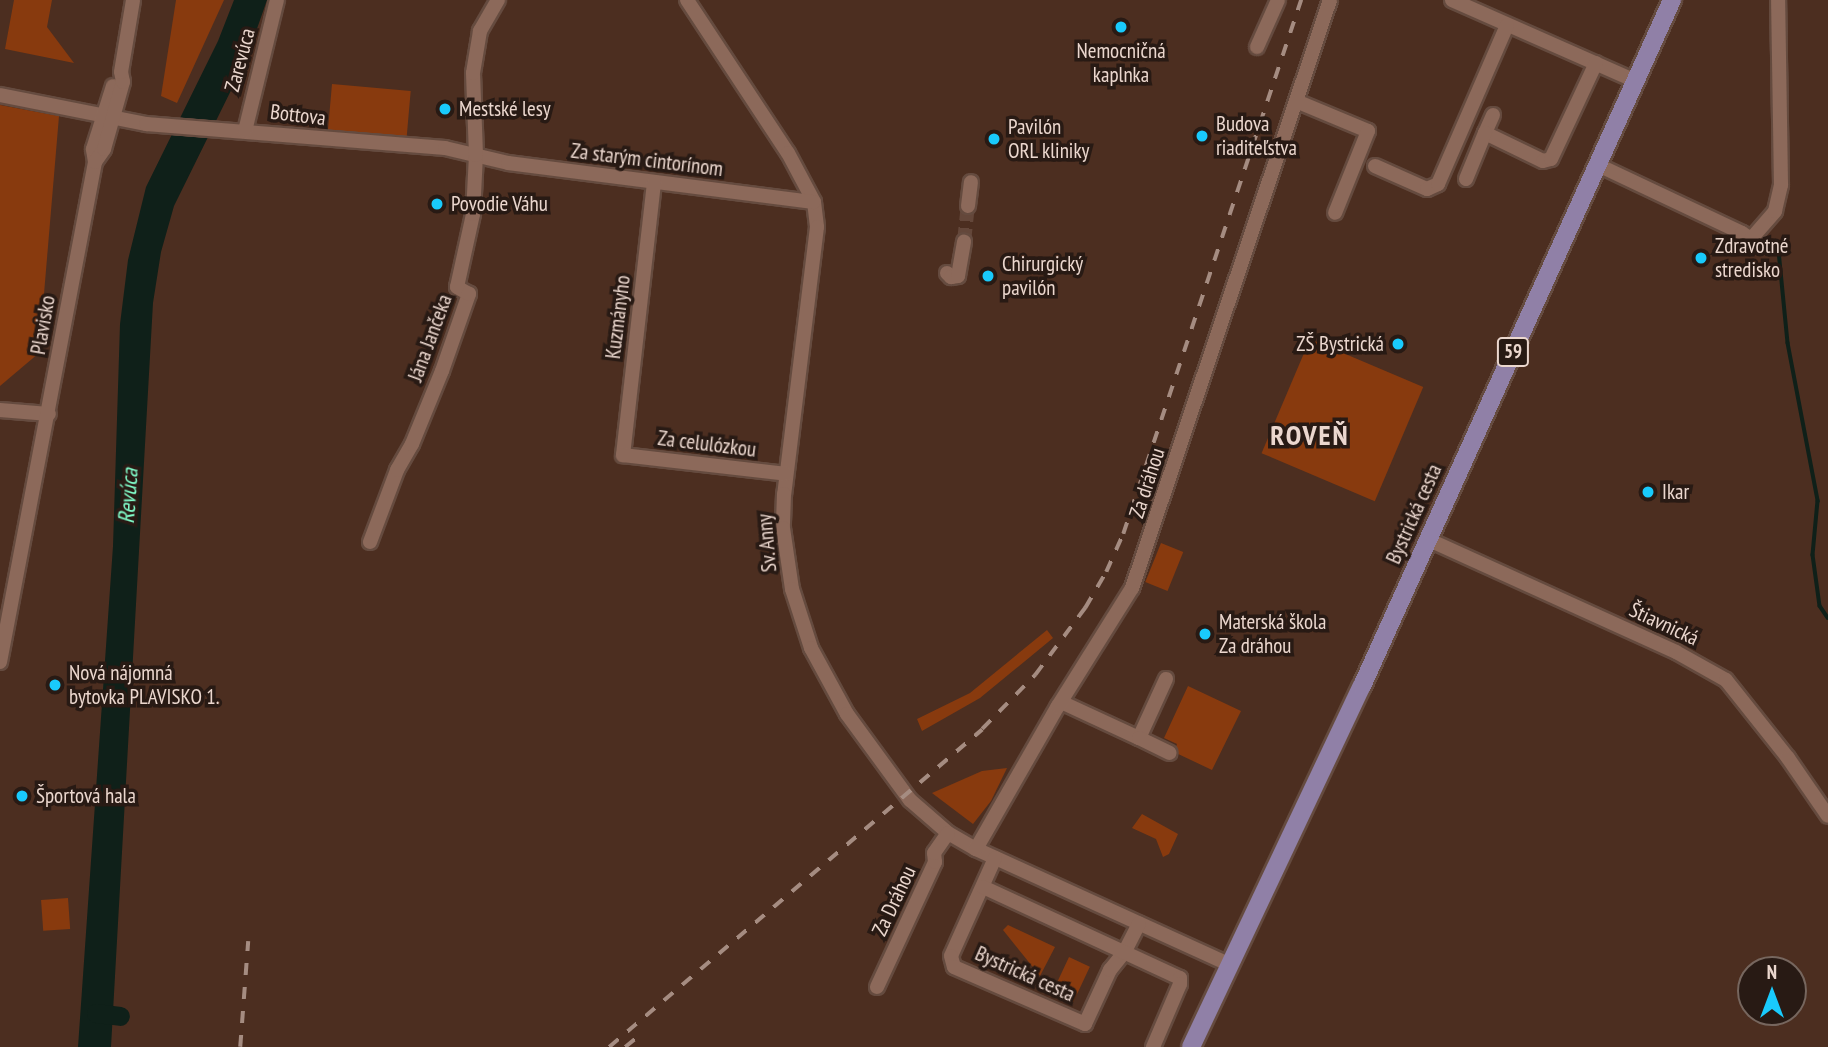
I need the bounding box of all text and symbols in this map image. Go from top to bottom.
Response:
marker: Nemocničná kaplnka [1113,19,1129,35]
street label: Zarevúca [219,26,261,94]
place label: Nemocničná kaplnka [1076,38,1166,88]
place label: Mestské lesy [459,96,551,122]
street label: Bottova [269,99,327,131]
marker: Mestské lesy [437,101,453,117]
place label: Budova riaditeľstva [1216,111,1297,161]
place label: Pavilón ORL kliniky [1008,114,1090,164]
marker: Budova riaditeľstva [1194,128,1210,144]
marker: Pavilón ORL kliniky [986,131,1002,147]
street label: Za starým cintorínom [570,138,724,182]
place label: Povodie Váhu [451,191,548,217]
marker: Povodie Váhu [429,196,445,212]
place label: Zdravotné stredisko [1715,233,1788,283]
marker: Zdravotné stredisko [1693,250,1709,266]
place label: Chirurgický pavilón [1002,251,1083,301]
marker: Chirurgický pavilón [980,268,996,284]
street label: Kuzmányho [600,274,636,360]
street label: Jána Jančeka [403,291,457,385]
street label: Plavisko [25,293,61,357]
place label: ZŠ Bystrická [1296,331,1384,357]
marker: ZŠ Bystrická [1390,336,1406,352]
road number: 59 [1496,336,1530,368]
district label: ROVEŇ [1271,418,1349,452]
street label: Za celulózkou [656,425,758,463]
street label: Za dráhou [1124,445,1170,521]
street label: Bystrická cesta [1381,460,1447,568]
water label: Revúca [112,467,144,525]
place label: Ikar [1662,479,1689,505]
marker: Ikar [1640,484,1656,500]
street label: Sv. Anny [752,512,782,574]
street label: Štiavnická [1625,597,1703,651]
place label: Materská škola Za dráhou [1219,609,1326,659]
marker: Materská škola Za dráhou [1197,626,1213,642]
place label: Nová nájomná bytovka PLAVISKO 1. [69,660,220,710]
marker: Nová nájomná bytovka PLAVISKO 1. [47,677,63,693]
place label: Športová hala [36,783,136,809]
marker: Športová hala [14,788,30,804]
street label: Za Dráhou [867,862,921,940]
street label: Bystrická cesta [971,941,1079,1007]
north arrow [1737,956,1807,1026]
text: N [1767,960,1777,984]

